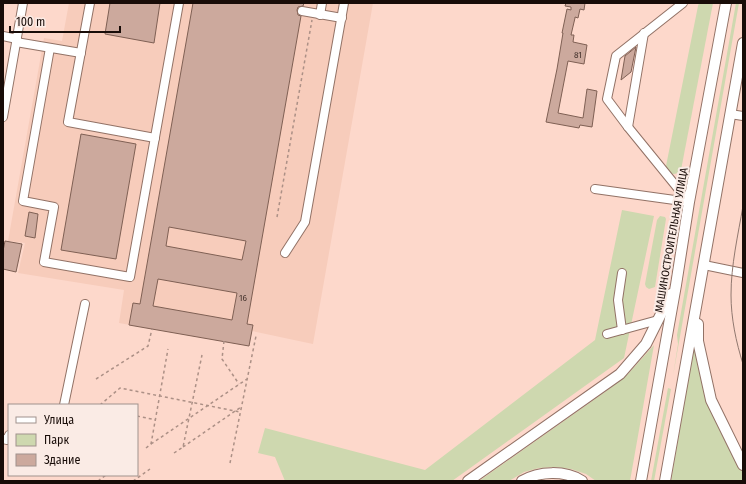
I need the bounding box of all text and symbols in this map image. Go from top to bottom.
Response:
scale bar [10,8,120,34]
text: 100 m [16,15,45,29]
house number: 81 [574,50,582,60]
street label: МАШИНОСТРОИТЕЛЬНАЯ УЛИЦА [652,166,691,314]
house number: 16 [239,293,248,303]
legend [8,404,138,476]
text: Улица [43,413,74,427]
text: Парк [44,433,70,447]
text: Здание [44,453,80,467]

